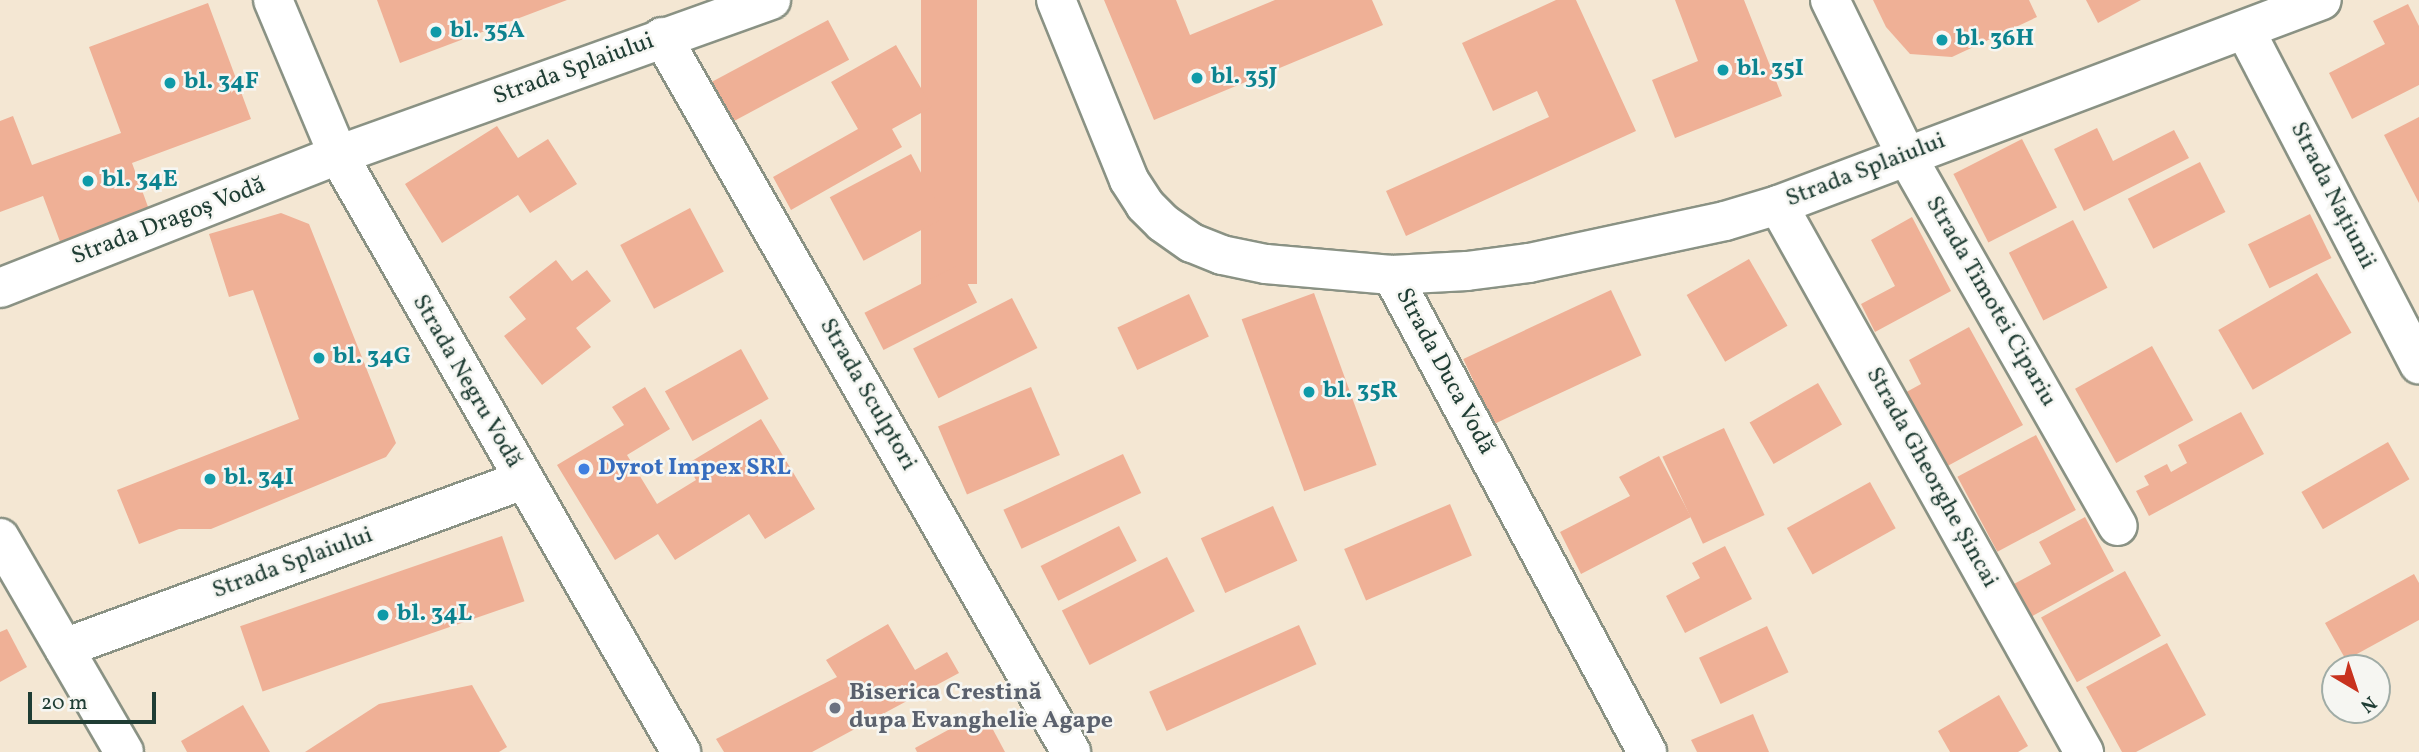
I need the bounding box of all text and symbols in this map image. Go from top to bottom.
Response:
place label: bl. 35A [450,18,525,46]
marker: bl. 35A [428,24,444,40]
place label: bl. 36H [1956,26,2034,54]
street label: Strada Splaiului [490,28,658,112]
marker: bl. 36H [1934,32,1950,48]
place label: bl. 35I [1737,56,1804,84]
marker: bl. 35I [1715,62,1731,78]
place label: bl. 35J [1211,64,1278,92]
place label: bl. 34F [184,69,259,97]
marker: bl. 35J [1189,70,1205,86]
marker: bl. 34F [162,75,178,91]
street label: Strada Națiunii [2283,118,2381,274]
street label: Strada Splaiului [1782,127,1950,215]
place label: bl. 34E [102,167,178,195]
street label: Strada Dragoș Vodă [68,172,270,272]
marker: bl. 34E [80,173,96,189]
street label: Strada Timotei Cipariu [1918,191,2062,413]
street label: Strada Duca Vodă [1388,284,1500,460]
street label: Strada Negru Vodă [404,290,528,474]
street label: Strada Sculptori [812,314,922,476]
place label: bl. 34G [333,344,411,372]
marker: bl. 34G [311,350,327,366]
street label: Strada Gheorghe Șincai [1858,363,2004,593]
place label: bl. 35R [1323,378,1398,406]
marker: bl. 35R [1301,384,1317,400]
place label: Dyrot Impex SRL [598,455,791,483]
marker: Dyrot Impex SRL [576,461,592,477]
place label: bl. 34I [224,465,294,493]
marker: bl. 34I [202,471,218,487]
street label: Strada Splaiului [209,522,377,606]
place label: bl. 34L [397,601,472,629]
marker: bl. 34L [375,607,391,623]
north arrow [2321,654,2391,724]
scale bar [32,678,159,722]
place label: Biserica Crestină dupa Evanghelie Agape [849,680,1113,736]
text: 20 m [41,689,87,718]
text: N [2354,689,2382,718]
marker: Biserica Crestină dupa Evanghelie Agape [827,700,843,716]

